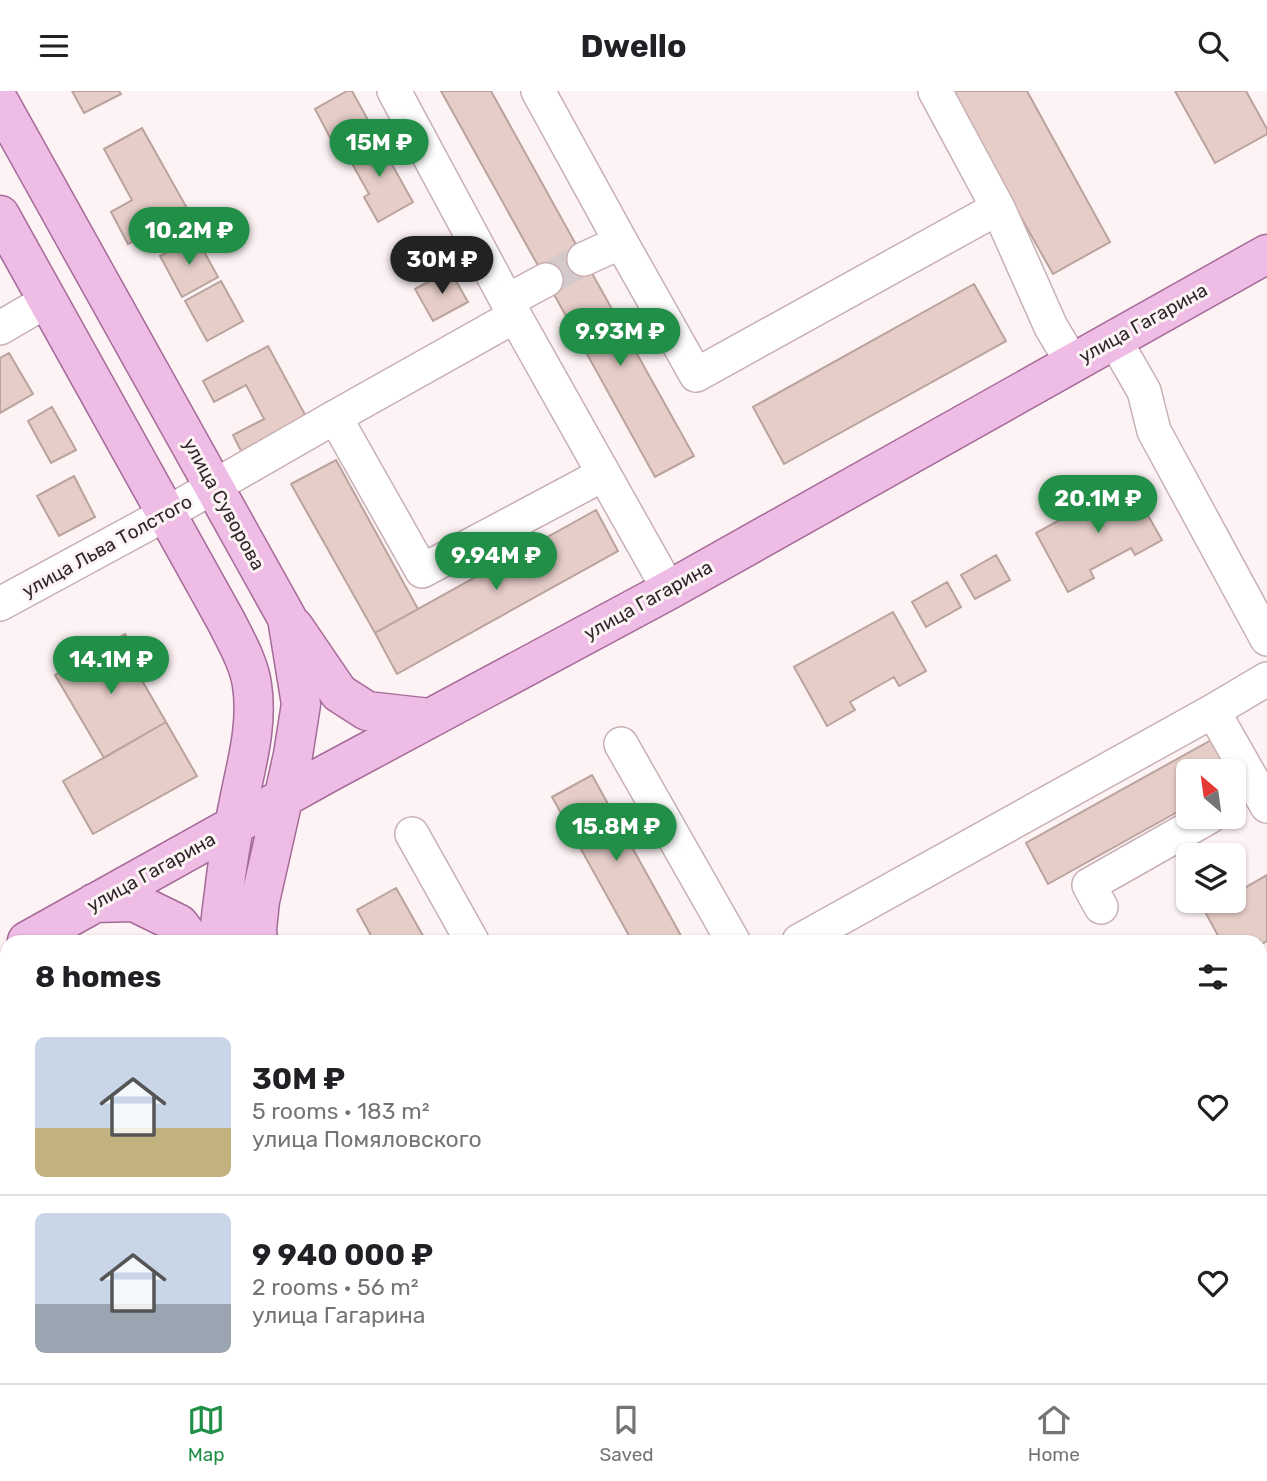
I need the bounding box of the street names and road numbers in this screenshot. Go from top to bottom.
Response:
street label: улица Гагарина [1075,278,1211,368]
street label: улица Суворова [178,434,270,574]
street label: улица Льва Толстого [18,490,196,602]
street label: улица Гагарина [580,555,716,645]
street label: улица Гагарина [83,827,219,917]

